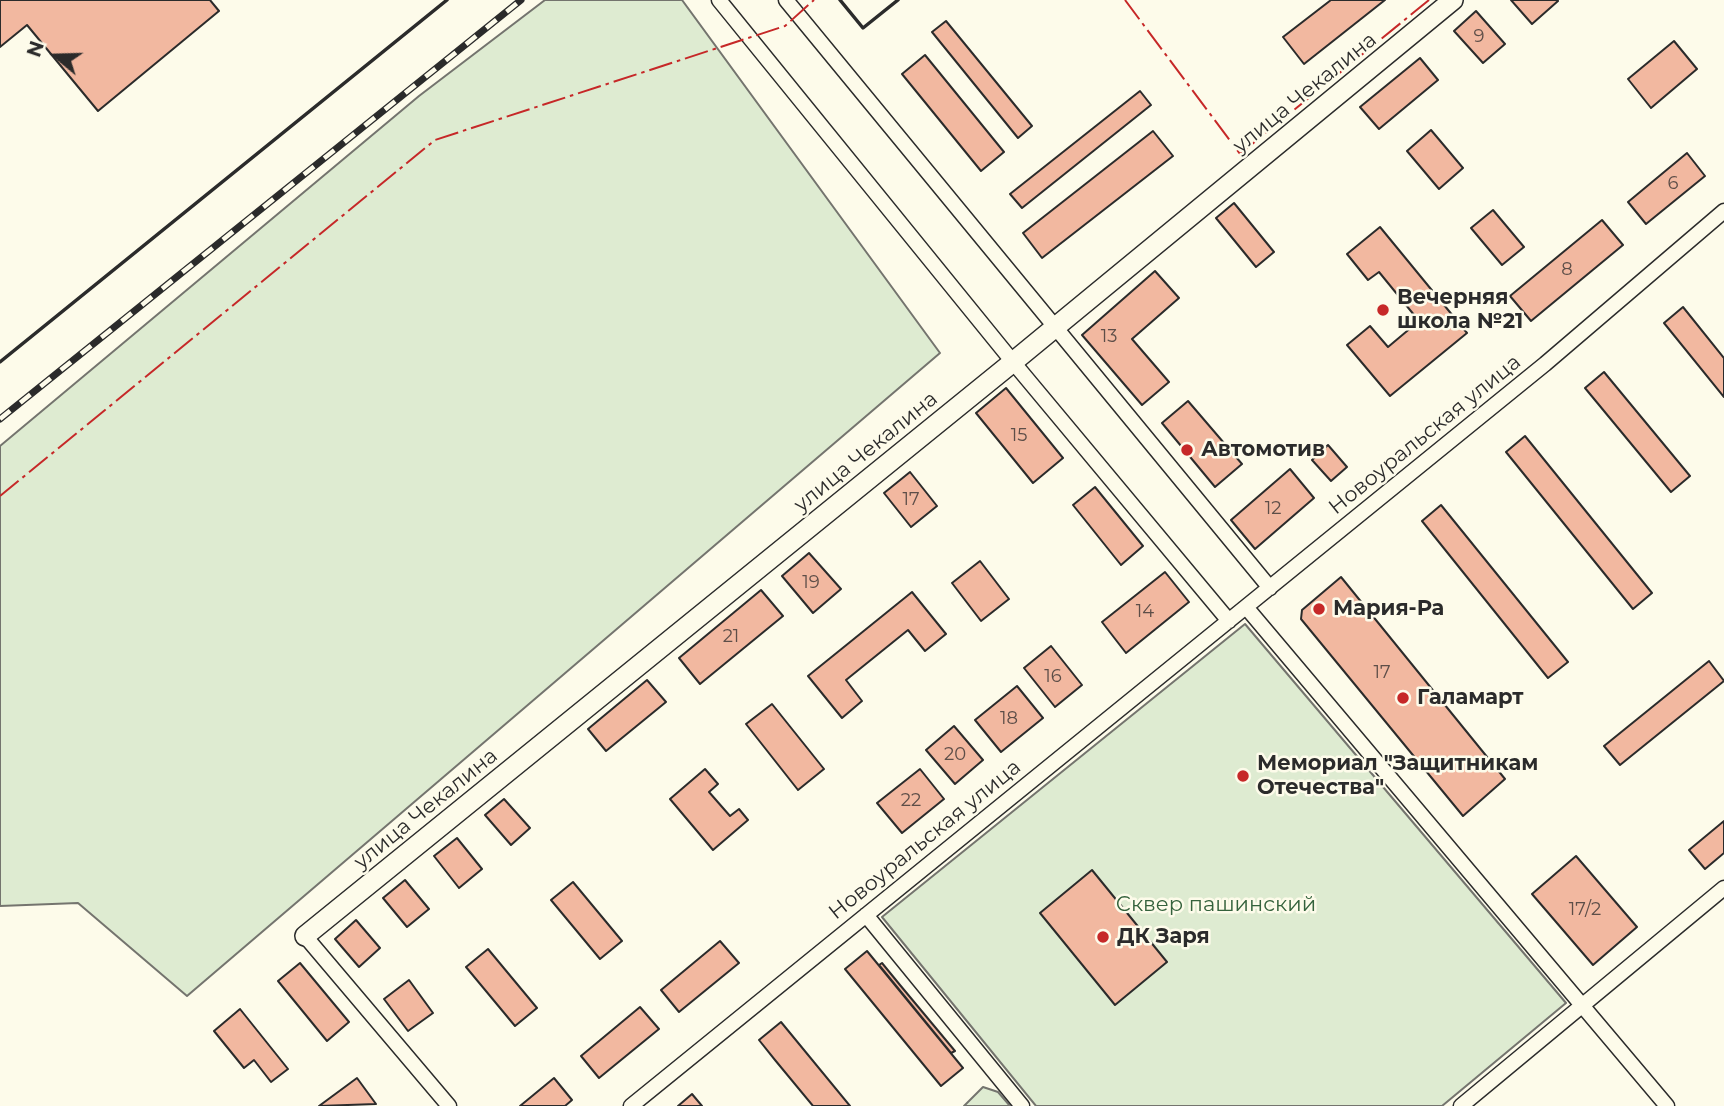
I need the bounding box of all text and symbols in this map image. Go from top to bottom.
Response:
north arrow [21,21,91,91]
house number: 9 [1474,26,1484,48]
street label: улица Чекалина [1228,27,1382,159]
text: N [22,38,49,60]
house number: 6 [1668,173,1678,195]
house number: 8 [1561,259,1573,281]
place label: Вечерняя школа №21 [1397,285,1523,335]
marker: Вечерняя школа №21 [1375,302,1391,318]
house number: 13 [1101,326,1117,348]
street label: Новоуральская улица [1324,350,1526,520]
street label: улица Чекалина [789,386,943,518]
house number: 15 [1011,425,1027,447]
place label: Автомотив [1201,437,1325,463]
marker: Автомотив [1179,442,1195,458]
house number: 17 [902,489,920,511]
house number: 12 [1265,498,1281,520]
house number: 19 [802,572,820,594]
place label: Мария-Ра [1333,596,1444,622]
house number: 14 [1136,601,1154,623]
marker: Мария-Ра [1311,601,1327,617]
house number: 21 [723,626,739,648]
house number: 17 [1373,662,1391,684]
house number: 16 [1044,666,1062,688]
place label: Галамарт [1417,685,1523,711]
marker: Галамарт [1395,690,1411,706]
house number: 18 [1000,708,1018,730]
street label: улица Чекалина [349,743,503,875]
house number: 20 [944,744,966,766]
place label: Мемориал "Защитникам Отечества" [1257,751,1538,801]
street label: Новоуральская улица [824,755,1026,925]
marker: Мемориал "Защитникам Отечества" [1235,768,1251,784]
house number: 22 [901,790,921,812]
park label: Сквер пашинский [1116,892,1316,918]
house number: 17/2 [1569,899,1601,921]
place label: ДК Заря [1117,924,1210,950]
marker: ДК Заря [1095,929,1111,945]

